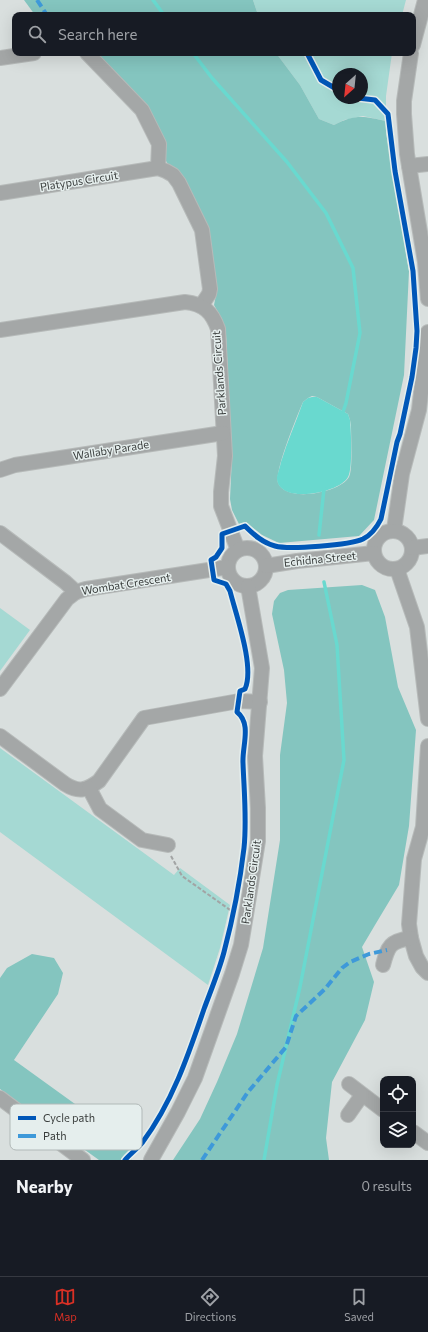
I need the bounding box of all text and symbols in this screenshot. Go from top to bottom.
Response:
search box [12,12,416,56]
icon: search [26,23,48,45]
text: Search here [58,25,137,43]
north arrow [332,68,368,104]
street label: Platypus Circuit [39,168,119,193]
street label: Parklands Circuit [209,330,228,416]
street label: Wallaby Parade [72,437,150,462]
street label: Echidna Street [283,548,357,569]
street label: Wombat Crescent [80,570,172,597]
street label: Parklands Circuit [238,839,263,925]
map controls [380,1076,416,1148]
button: locate [380,1076,416,1112]
legend [10,1104,142,1150]
text: Cycle path [43,1111,95,1124]
button: layers [380,1112,416,1148]
text: Path [43,1129,66,1142]
text: Nearby [16,1176,73,1197]
text: 0 results [361,1178,412,1194]
tab: Map [54,1286,77,1323]
tab: Directions [185,1286,236,1323]
tab: Saved [344,1286,374,1323]

